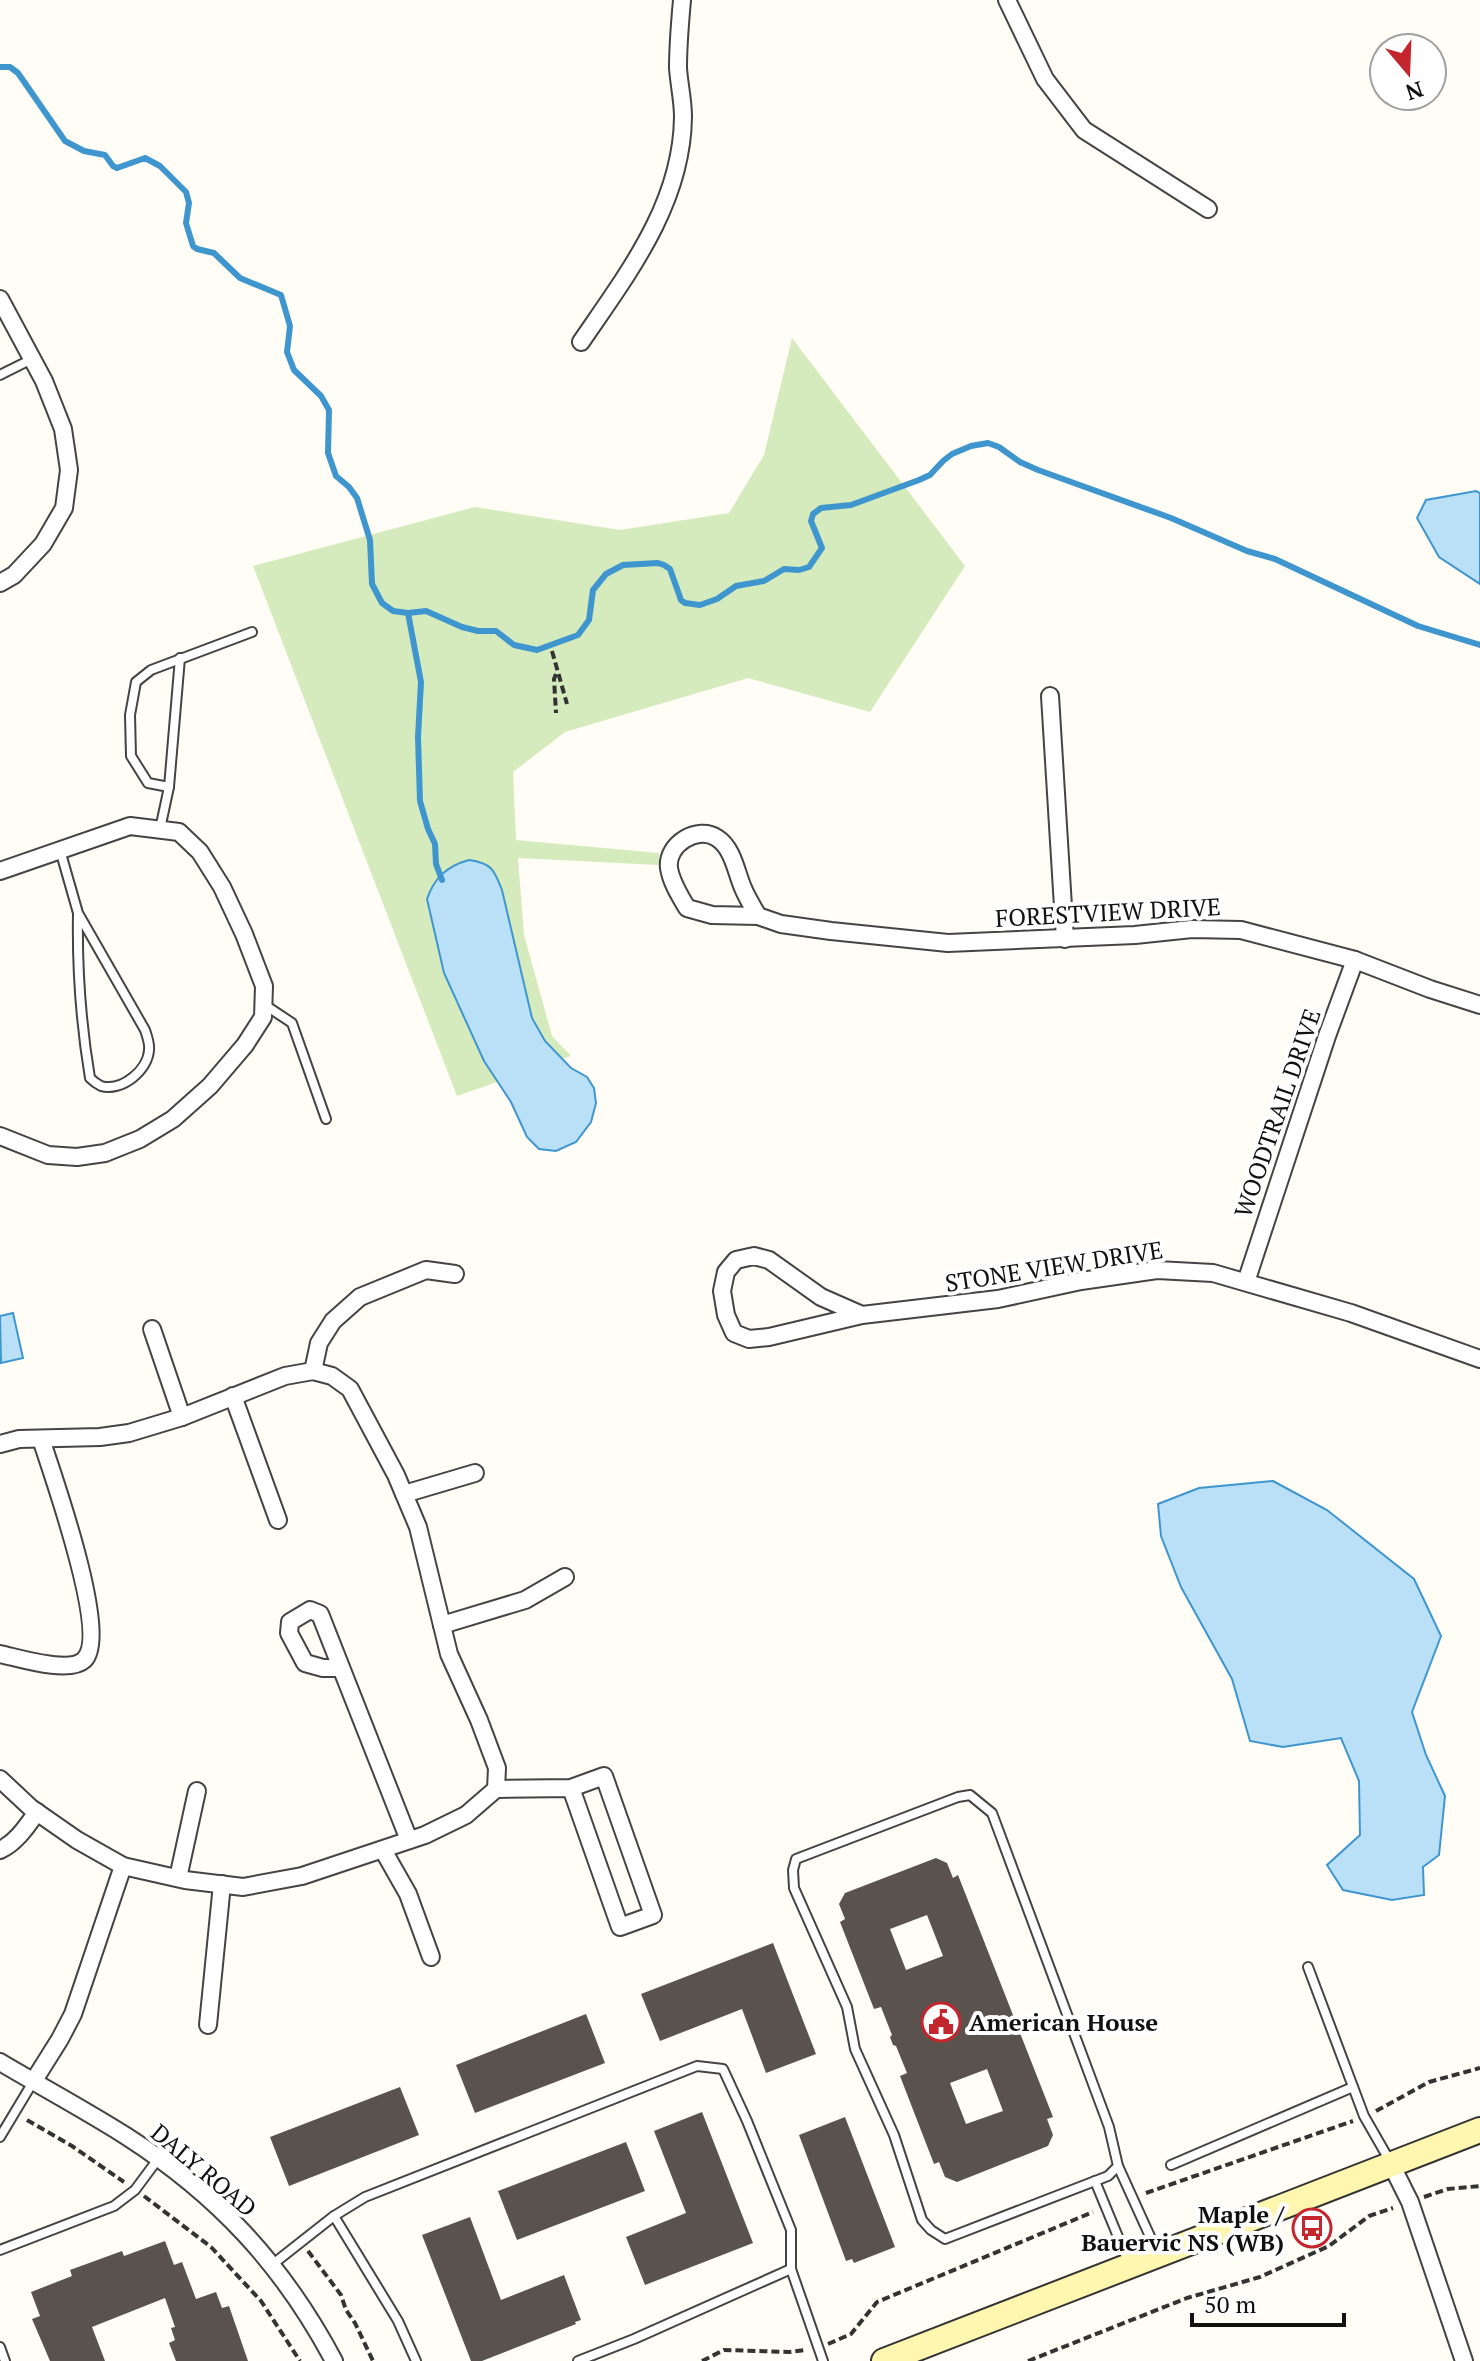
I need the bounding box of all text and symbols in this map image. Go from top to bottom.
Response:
north arrow [1368,32,1448,112]
text: N [1402,75,1427,108]
street label: FORESTVIEW DRIVE [994,890,1222,934]
street label: WOODTRAIL DRIVE [1226,1004,1328,1222]
street label: STONE VIEW DRIVE [943,1233,1165,1299]
public building icon: American House [920,2001,962,2043]
place label: American House [969,2006,1158,2038]
street label: DALY ROAD [144,2116,264,2224]
place label: Maple / Bauervic NS (WB) [1081,2198,1286,2258]
bus stop icon: Maple / Bauervic NS (WB) [1291,2207,1333,2249]
scale bar [1192,2277,1344,2327]
text: 50 m [1204,2288,1256,2320]

